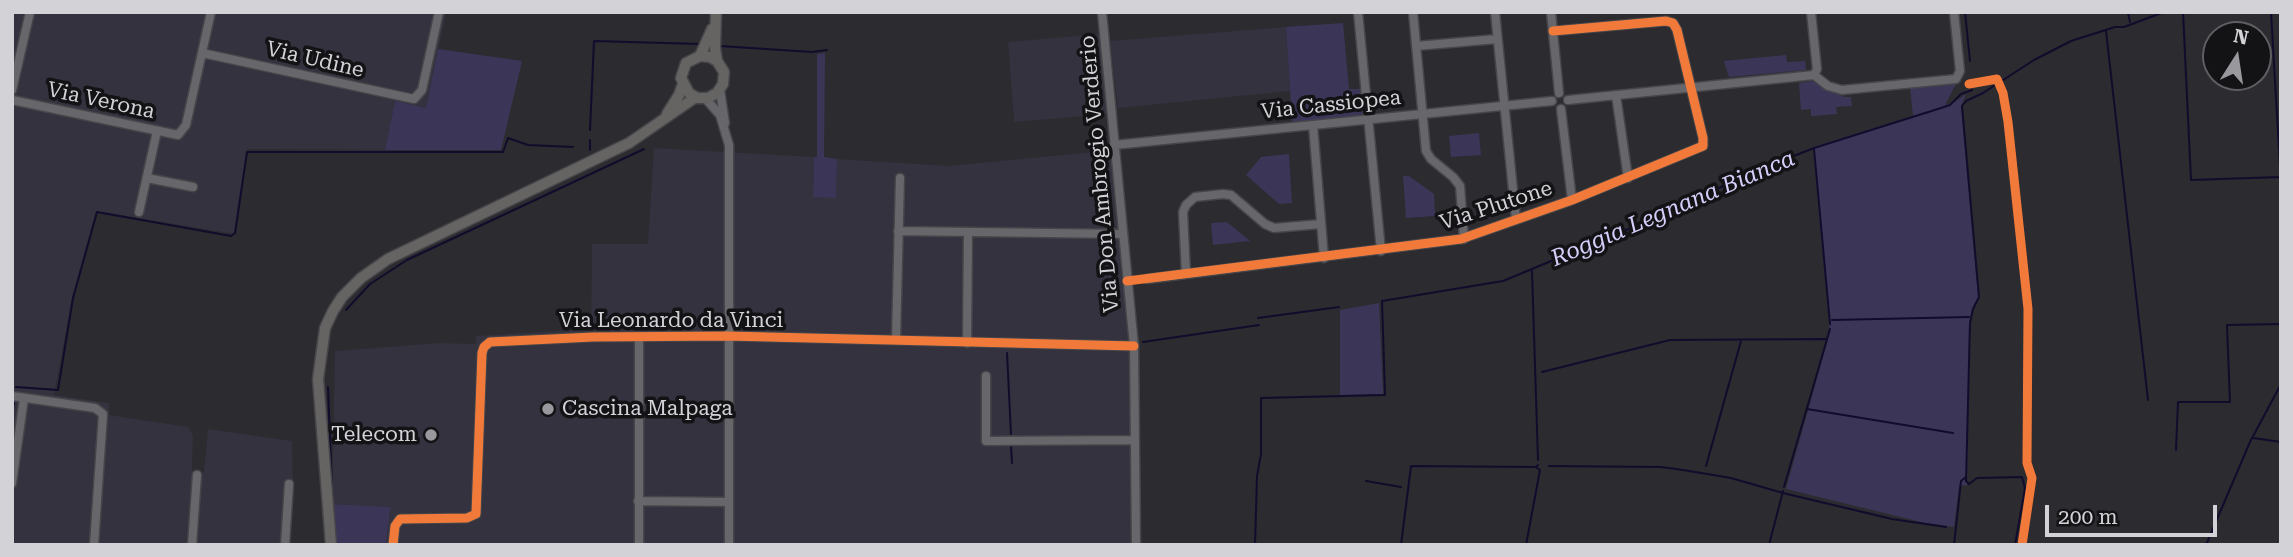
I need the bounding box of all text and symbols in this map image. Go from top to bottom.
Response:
north arrow [2202,21,2272,91]
text: N [2231,24,2251,50]
street label: Via Don Ambrogio Verderio [1075,34,1125,314]
street label: Via Udine [264,37,366,83]
street label: Via Verona [45,77,157,125]
street label: Via Cassiopea [1260,85,1402,125]
water label: Roggia Legnana Bianca [1547,145,1799,273]
street label: Via Plutone [1437,176,1555,236]
street label: Via Leonardo da Vinci [559,308,783,334]
place label: Cascina Malpaga [562,396,733,422]
marker: Cascina Malpaga [540,401,556,417]
place label: Telecom [331,422,417,448]
marker: Telecom [423,427,439,443]
scale bar [2048,490,2220,534]
text: 200 m [2058,505,2118,529]

